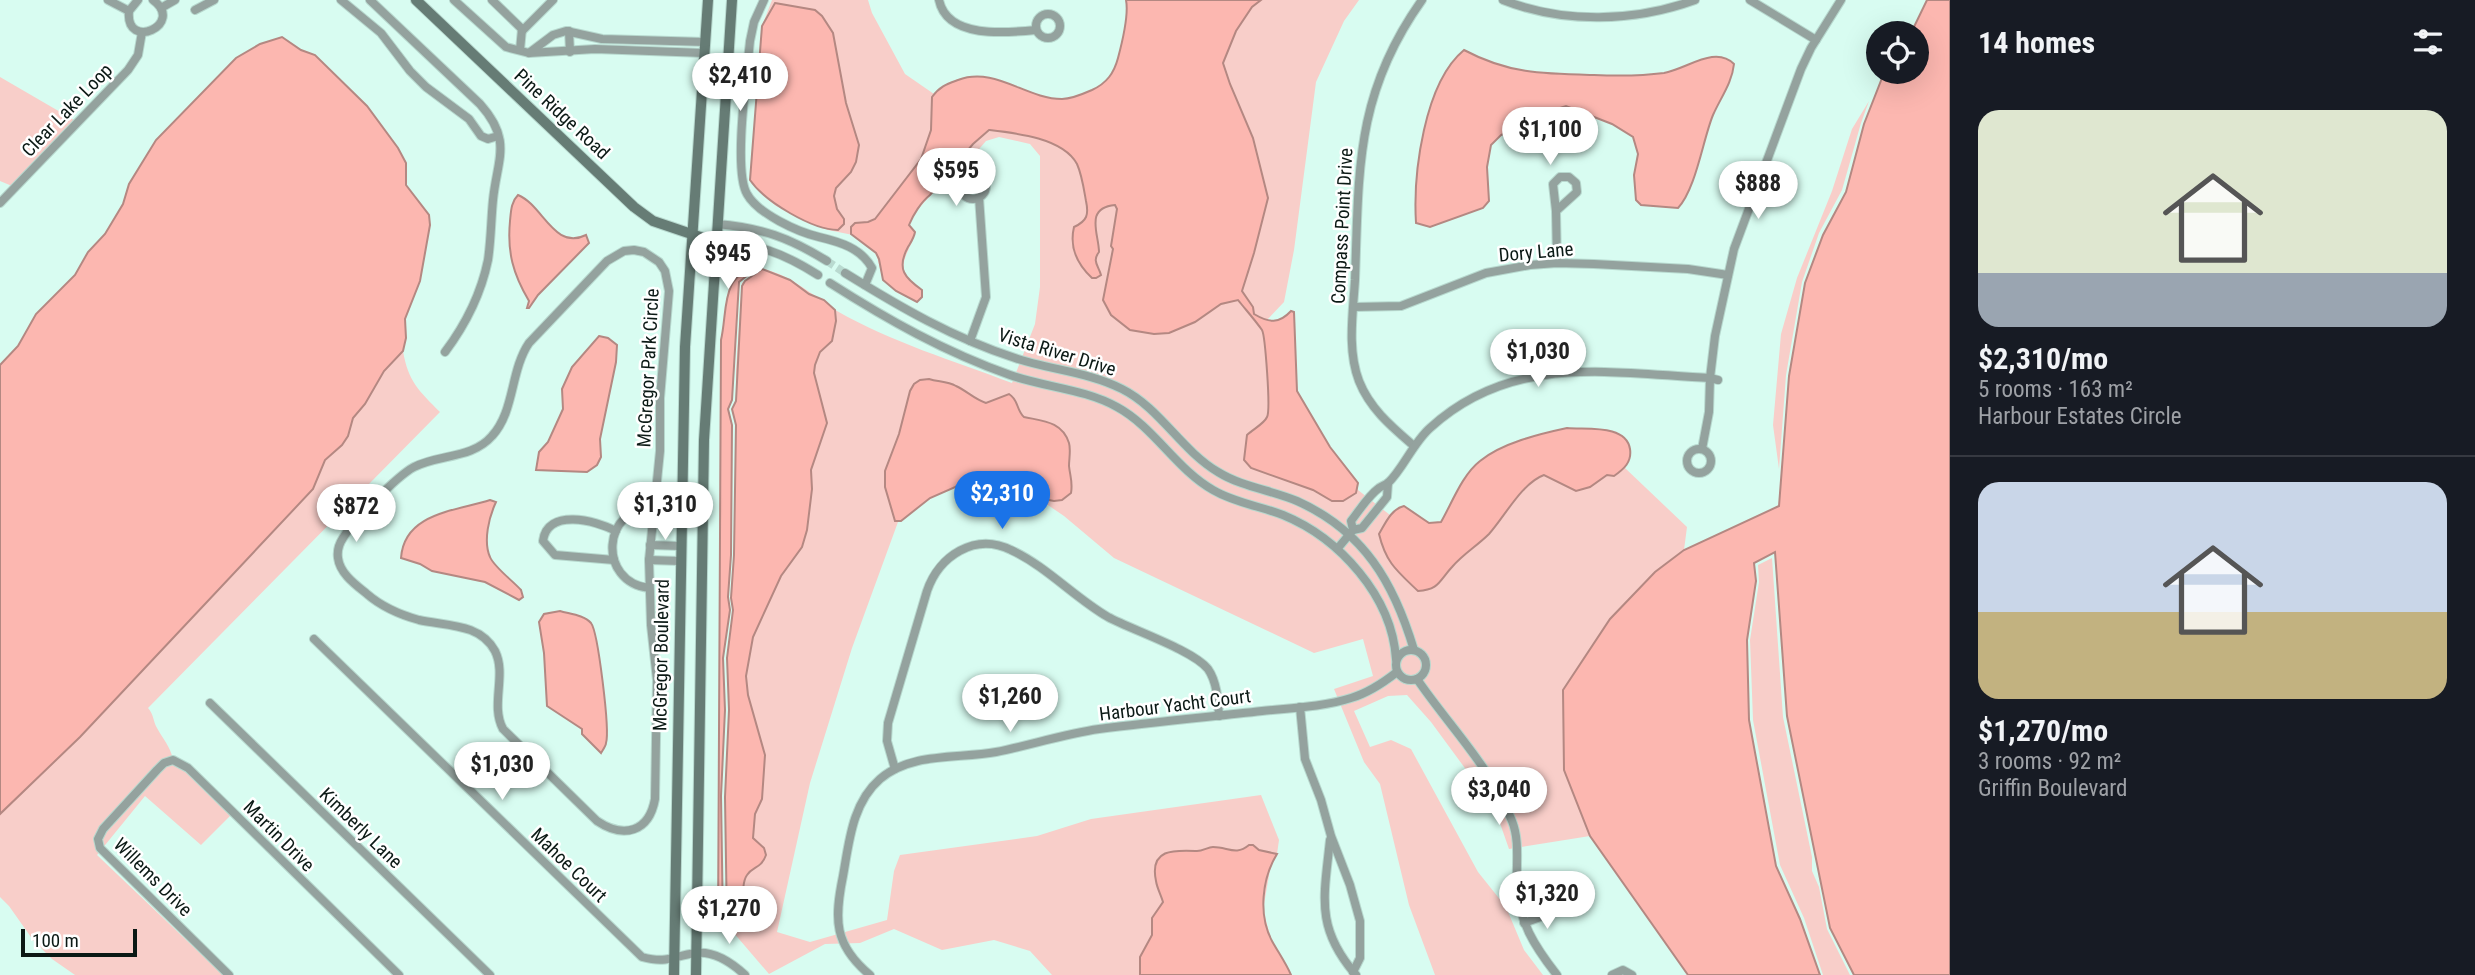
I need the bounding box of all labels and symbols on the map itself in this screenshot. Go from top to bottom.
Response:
pin: $2,410 [683,54,797,113]
street label: Clear Lake Loop [17,59,117,161]
street label: Pine Ridge Road [510,64,614,164]
pin: $1,100 [1493,108,1607,167]
street label: Compass Point Drive [1326,147,1358,305]
pin: $595 [915,148,997,208]
pin: $888 [1717,162,1799,221]
pin: $945 [687,232,769,291]
street label: Dory Lane [1498,237,1574,267]
street label: McGregor Park Circle [632,288,664,448]
street label: Vista River Drive [995,323,1119,381]
pin: $1,030 [1481,330,1595,389]
pin: $2,310 [945,472,1059,531]
pin: $1,310 [608,482,722,542]
pin: $872 [315,484,397,544]
street label: McGregor Boulevard [648,579,674,731]
pin: $1,260 [953,674,1067,734]
street label: Harbour Yacht Court [1098,684,1252,726]
pin: $1,030 [445,742,559,802]
pin: $3,040 [1442,768,1556,827]
street label: Kimberly Lane [315,783,407,873]
street label: Martin Drive [239,796,319,876]
street label: Mahoe Court [526,823,612,907]
street label: Willems Drive [109,833,197,921]
pin: $1,320 [1490,872,1604,931]
pin: $1,270 [672,886,786,946]
scale bar [21,926,136,958]

